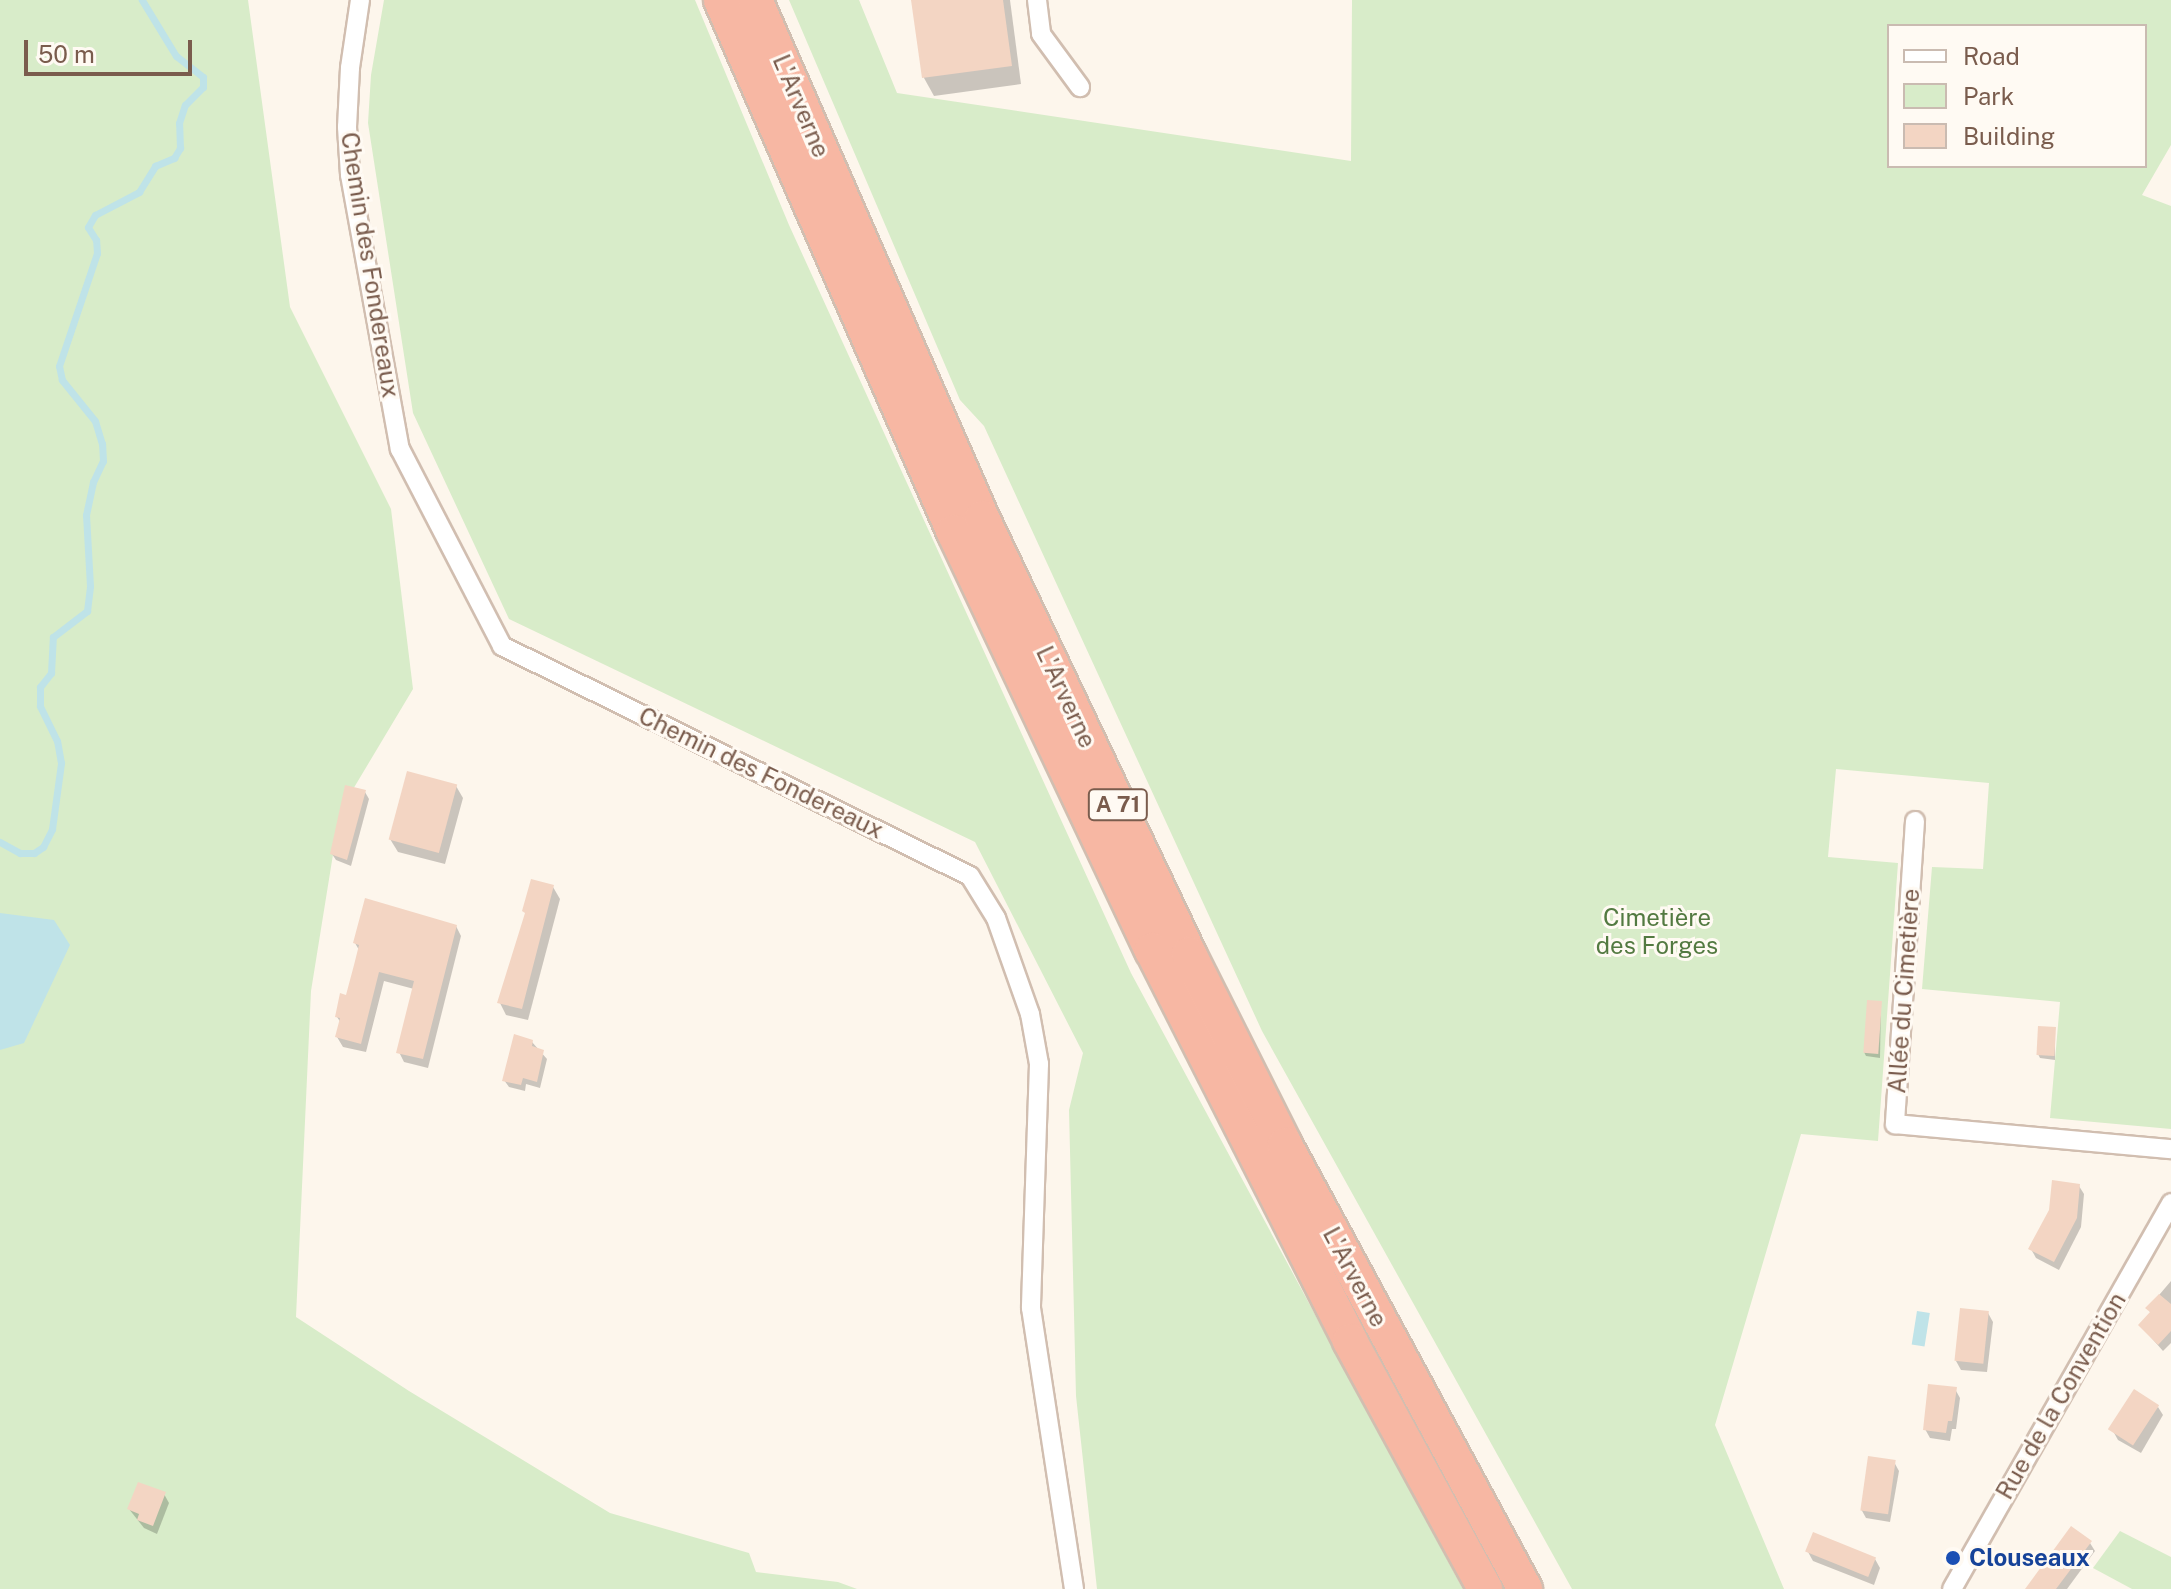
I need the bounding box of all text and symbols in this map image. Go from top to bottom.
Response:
scale bar [28,24,196,74]
legend [1887,24,2147,168]
text: 50 m [38,40,95,68]
text: Road [1963,42,2020,70]
street label: L'Arverne [766,50,836,162]
text: Park [1963,82,2014,110]
text: Building [1963,122,2055,150]
street label: Chemin des Fondereaux [335,130,405,400]
street label: L'Arverne [1030,642,1102,752]
street label: Chemin des Fondereaux [634,701,888,845]
road number: A 71 [1086,787,1150,823]
street label: Allée du Cimetière [1882,887,1926,1095]
park label: Cimetière des Forges [1596,904,1718,960]
street label: L'Arverne [1317,1222,1393,1332]
street label: Rue de la Convention [1990,1287,2132,1505]
place label: Clouseaux [1969,1544,2090,1572]
marker: Clouseaux [1944,1549,1962,1567]

